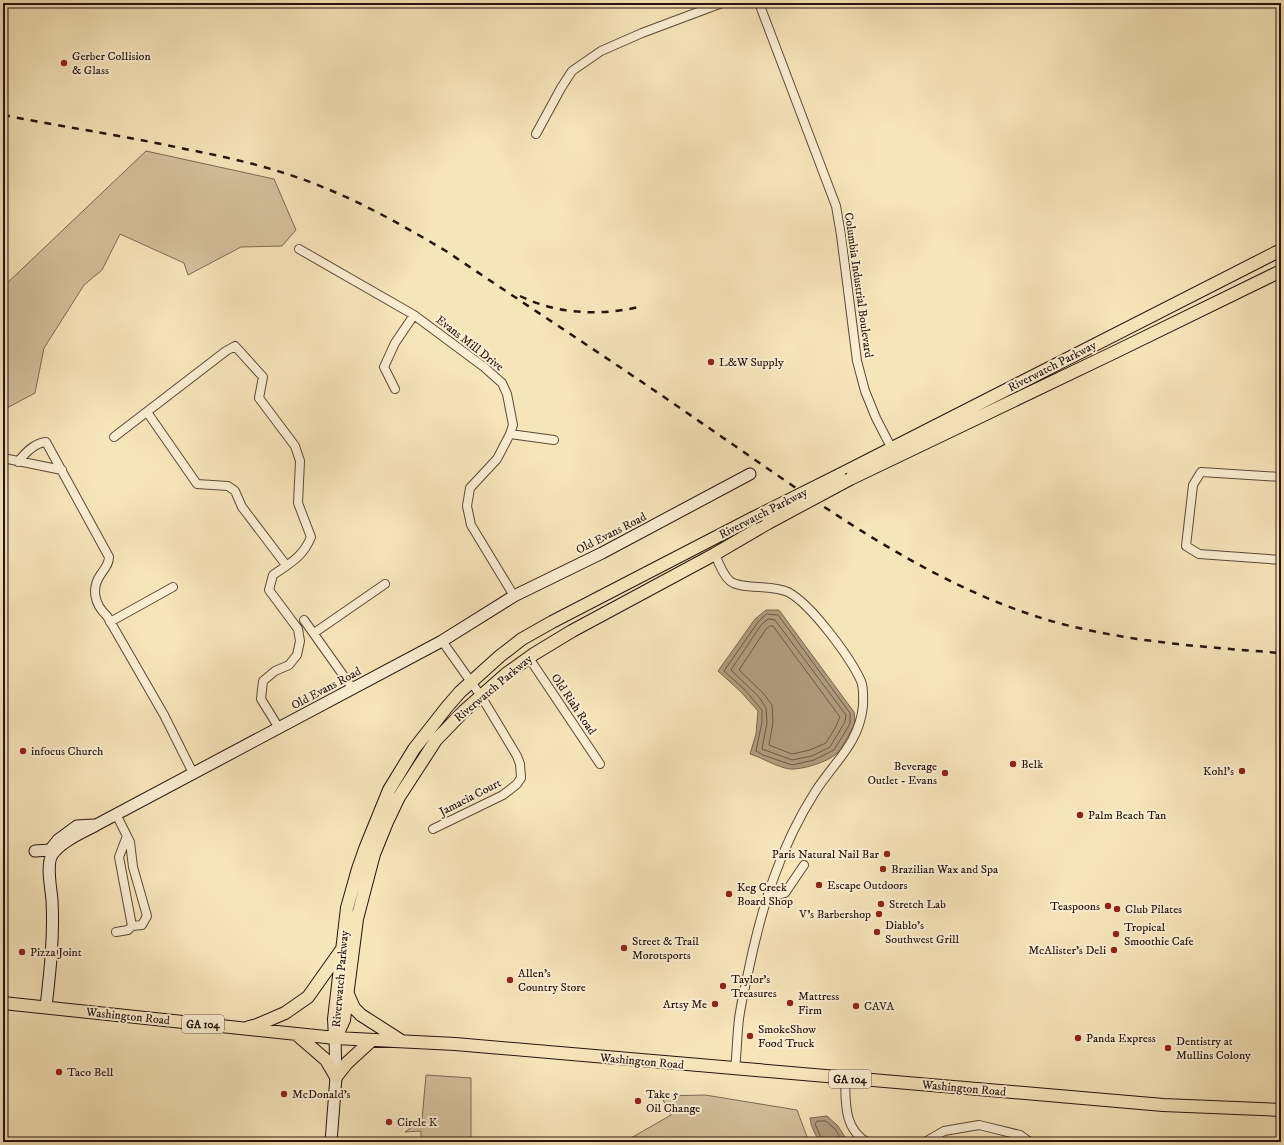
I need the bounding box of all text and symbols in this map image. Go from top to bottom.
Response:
place label: Gerber Collision & Glass [72,49,151,78]
marker: Gerber Collision & Glass [59,58,69,68]
street label: Columbia Industrial Boulevard [841,211,876,359]
street label: Evans Mill Drive [433,312,507,375]
street label: Riverwatch Parkway [1005,338,1099,395]
place label: L&W Supply [719,355,784,370]
marker: L&W Supply [706,357,716,367]
street label: Riverwatch Parkway [716,485,810,542]
street label: Old Evans Road [574,509,649,558]
street label: Riverwatch Parkway [451,651,536,725]
street label: Old Evans Road [289,664,364,713]
street label: Old Riah Road [548,671,600,738]
place label: infocus Church [31,744,104,759]
marker: infocus Church [18,746,28,756]
place label: Belk [1021,757,1043,772]
place label: Beverage Outlet - Evans [868,759,937,788]
marker: Belk [1008,759,1018,769]
place label: Kohl's [1203,764,1234,779]
marker: Kohl's [1237,766,1247,776]
marker: Beverage Outlet - Evans [940,768,950,778]
street label: Jamacia Court [436,775,504,820]
place label: Palm Beach Tan [1088,808,1167,823]
marker: Palm Beach Tan [1075,810,1085,820]
place label: Paris Natural Nail Bar [772,847,880,862]
marker: Paris Natural Nail Bar [882,849,892,859]
place label: Brazilian Wax and Spa [891,862,999,877]
marker: Brazilian Wax and Spa [878,864,888,874]
place label: Escape Outdoors [827,878,908,893]
place label: Keg Creek Board Shop [737,880,793,909]
marker: Escape Outdoors [814,880,824,890]
marker: Keg Creek Board Shop [724,889,734,899]
place label: Stretch Lab [889,897,946,912]
marker: Stretch Lab [876,899,886,909]
place label: Teaspoons [1050,899,1100,914]
marker: Teaspoons [1103,901,1113,911]
place label: Club Pilates [1125,902,1182,917]
marker: Club Pilates [1112,904,1122,914]
place label: V's Barbershop [798,907,871,922]
marker: V's Barbershop [874,909,884,919]
place label: Diablo's Southwest Grill [885,918,960,947]
place label: Tropical Smoothie Cafe [1124,920,1194,949]
marker: Diablo's Southwest Grill [872,927,882,937]
marker: Tropical Smoothie Cafe [1111,929,1121,939]
street label: Riverwatch Parkway [329,930,352,1028]
place label: Street & Trail Morotsports [632,934,699,963]
marker: Street & Trail Morotsports [619,943,629,953]
place label: McAlister's Deli [1028,943,1106,958]
place label: Pizza Joint [30,945,82,960]
marker: McAlister's Deli [1109,945,1119,955]
marker: Pizza Joint [17,947,27,957]
place label: Allen's Country Store [518,966,586,995]
place label: Taylor's Treasures [731,972,777,1001]
marker: Allen's Country Store [505,975,515,985]
marker: Taylor's Treasures [718,981,728,991]
place label: Mattress Firm [798,989,839,1018]
place label: Artsy Me [663,997,707,1012]
marker: Mattress Firm [785,998,795,1008]
marker: Artsy Me [710,999,720,1009]
place label: CAVA [864,999,894,1014]
marker: CAVA [851,1001,861,1011]
street label: Washington Road [84,1005,171,1028]
road number: GA 104 [182,1015,224,1033]
place label: SmokeShow Food Truck [758,1022,816,1051]
marker: SmokeShow Food Truck [745,1031,755,1041]
place label: Panda Express [1086,1031,1156,1046]
marker: Panda Express [1073,1033,1083,1043]
place label: Dentistry at Mullins Colony [1176,1034,1251,1063]
marker: Dentistry at Mullins Colony [1163,1043,1173,1053]
street label: Washington Road [598,1050,685,1073]
place label: Taco Bell [67,1065,114,1080]
marker: Taco Bell [54,1067,64,1077]
road number: GA 104 [829,1070,871,1088]
street label: Washington Road [920,1077,1007,1100]
place label: McDonald's [292,1087,351,1102]
place label: Take 5 Oil Change [646,1087,700,1116]
marker: McDonald's [279,1089,289,1099]
marker: Take 5 Oil Change [633,1096,643,1106]
place label: Circle K [397,1115,438,1130]
marker: Circle K [384,1117,394,1127]

